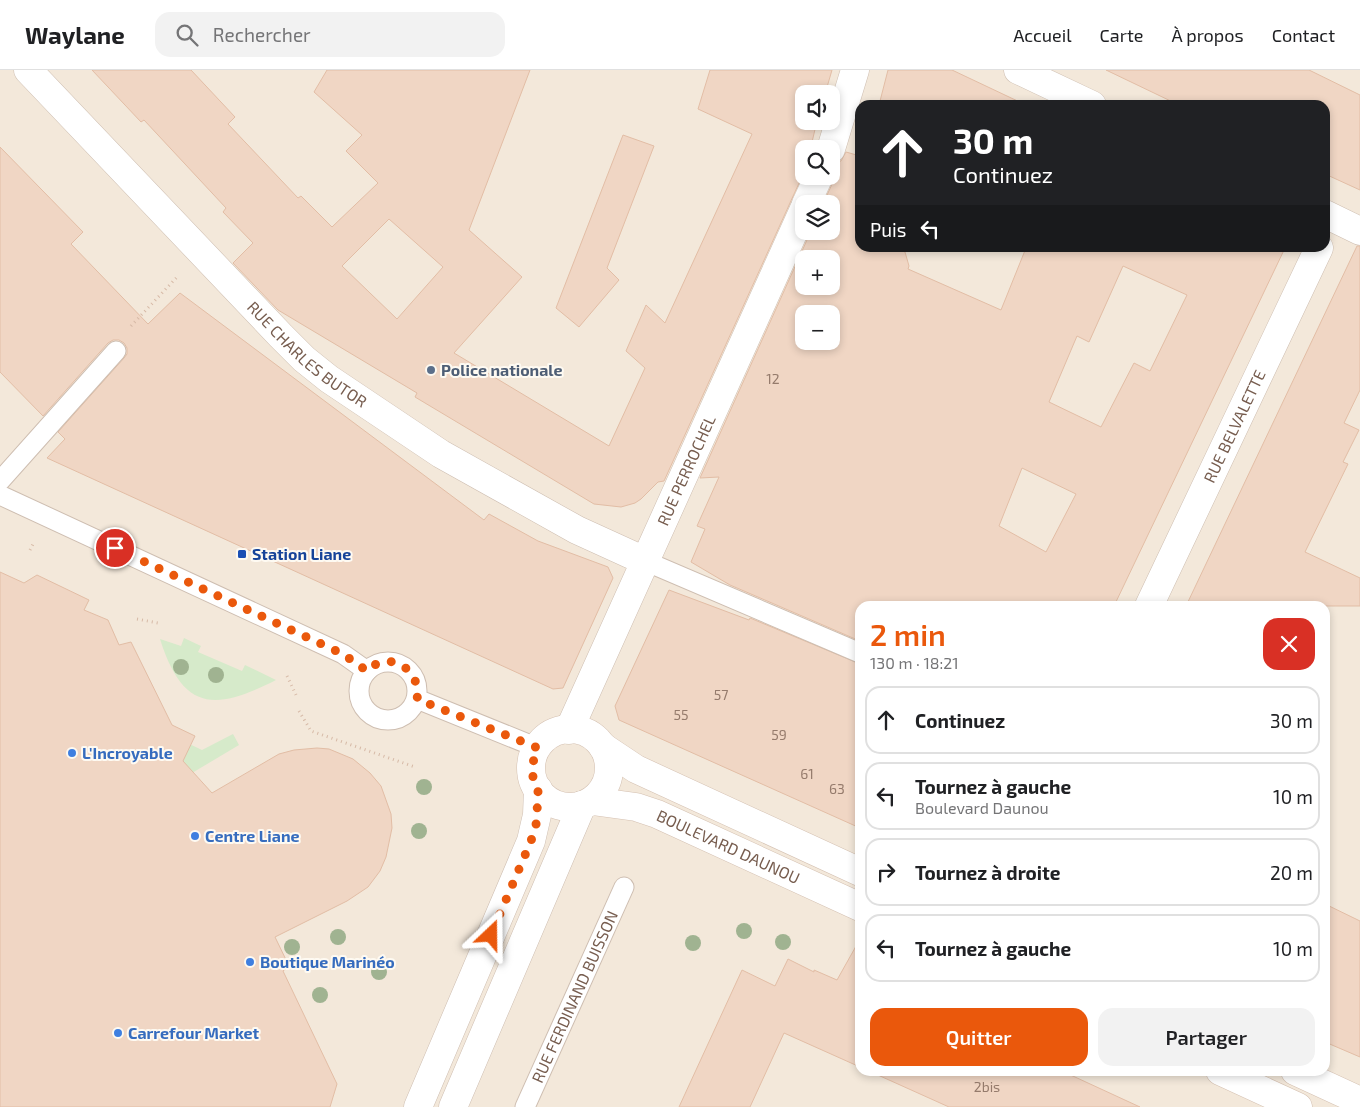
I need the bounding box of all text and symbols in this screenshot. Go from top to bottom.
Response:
search box [155,12,505,57]
text: Waylane [25,20,125,49]
icon: search [173,21,201,49]
text: Rechercher [213,23,311,46]
text: Accueil [1013,24,1072,46]
text: Carte [1100,24,1143,46]
text: À propos [1171,24,1244,46]
text: Contact [1272,24,1335,46]
map controls [795,85,840,350]
button: sound [795,85,840,130]
text: 30 m [953,119,1033,161]
icon: ahead [870,120,935,185]
button: search [795,140,840,185]
text: Continuez [953,161,1053,187]
button: layers [795,195,840,240]
icon: left [916,215,944,243]
text: Puis [870,218,906,241]
button: + [795,250,840,295]
street label: RUE CHARLES BUTOR [244,297,371,411]
button: − [795,305,840,350]
place label: Police nationale [441,360,563,379]
marker: Police nationale [425,364,437,376]
street label: RUE BELVALETTE [1199,366,1269,486]
house number: 12 [766,370,780,387]
street label: RUE PERROCHEL [653,412,719,528]
pin [94,527,136,569]
icon: arrive [101,534,129,562]
place label: Station Liane [252,544,351,563]
marker: Station Liane [236,548,248,560]
text: 2 min [870,616,946,652]
button: close [1263,618,1315,670]
text: 130 m · 18:21 [870,653,959,672]
house number: 57 [714,686,728,703]
house number: 55 [673,706,689,723]
icon: ahead [872,706,900,734]
text: Continuez [915,709,1005,732]
text: 30 m [1270,709,1313,732]
house number: 59 [771,726,787,743]
place label: L'Incroyable [82,743,173,763]
marker: L'Incroyable [66,747,78,759]
house number: 61 [800,765,814,782]
text: Tournez à gauche [915,775,1071,798]
house number: 63 [829,780,845,797]
icon: left [872,782,900,810]
text: 10 m [1273,785,1313,808]
text: Boulevard Daunou [915,798,1049,817]
street label: BOULEVARD DAUNOU [654,805,803,887]
place label: Centre Liane [205,826,300,845]
marker: Centre Liane [189,830,201,842]
icon: right [872,858,900,886]
text: Tournez à droite [915,861,1061,884]
text: 20 m [1270,861,1313,884]
street label: RUE FERDINAND BUISSON [527,907,621,1086]
position arrow [464,908,516,960]
icon: left [872,934,900,962]
text: Tournez à gauche [915,937,1071,960]
text: 10 m [1273,937,1313,960]
place label: Boutique Marinéo [260,952,395,971]
marker: Boutique Marinéo [244,956,256,968]
button: Quitter [870,1008,1088,1066]
button: Partager [1098,1008,1315,1066]
place label: Carrefour Market [128,1023,260,1042]
marker: Carrefour Market [112,1027,124,1039]
house number: 2bis [974,1078,1000,1095]

